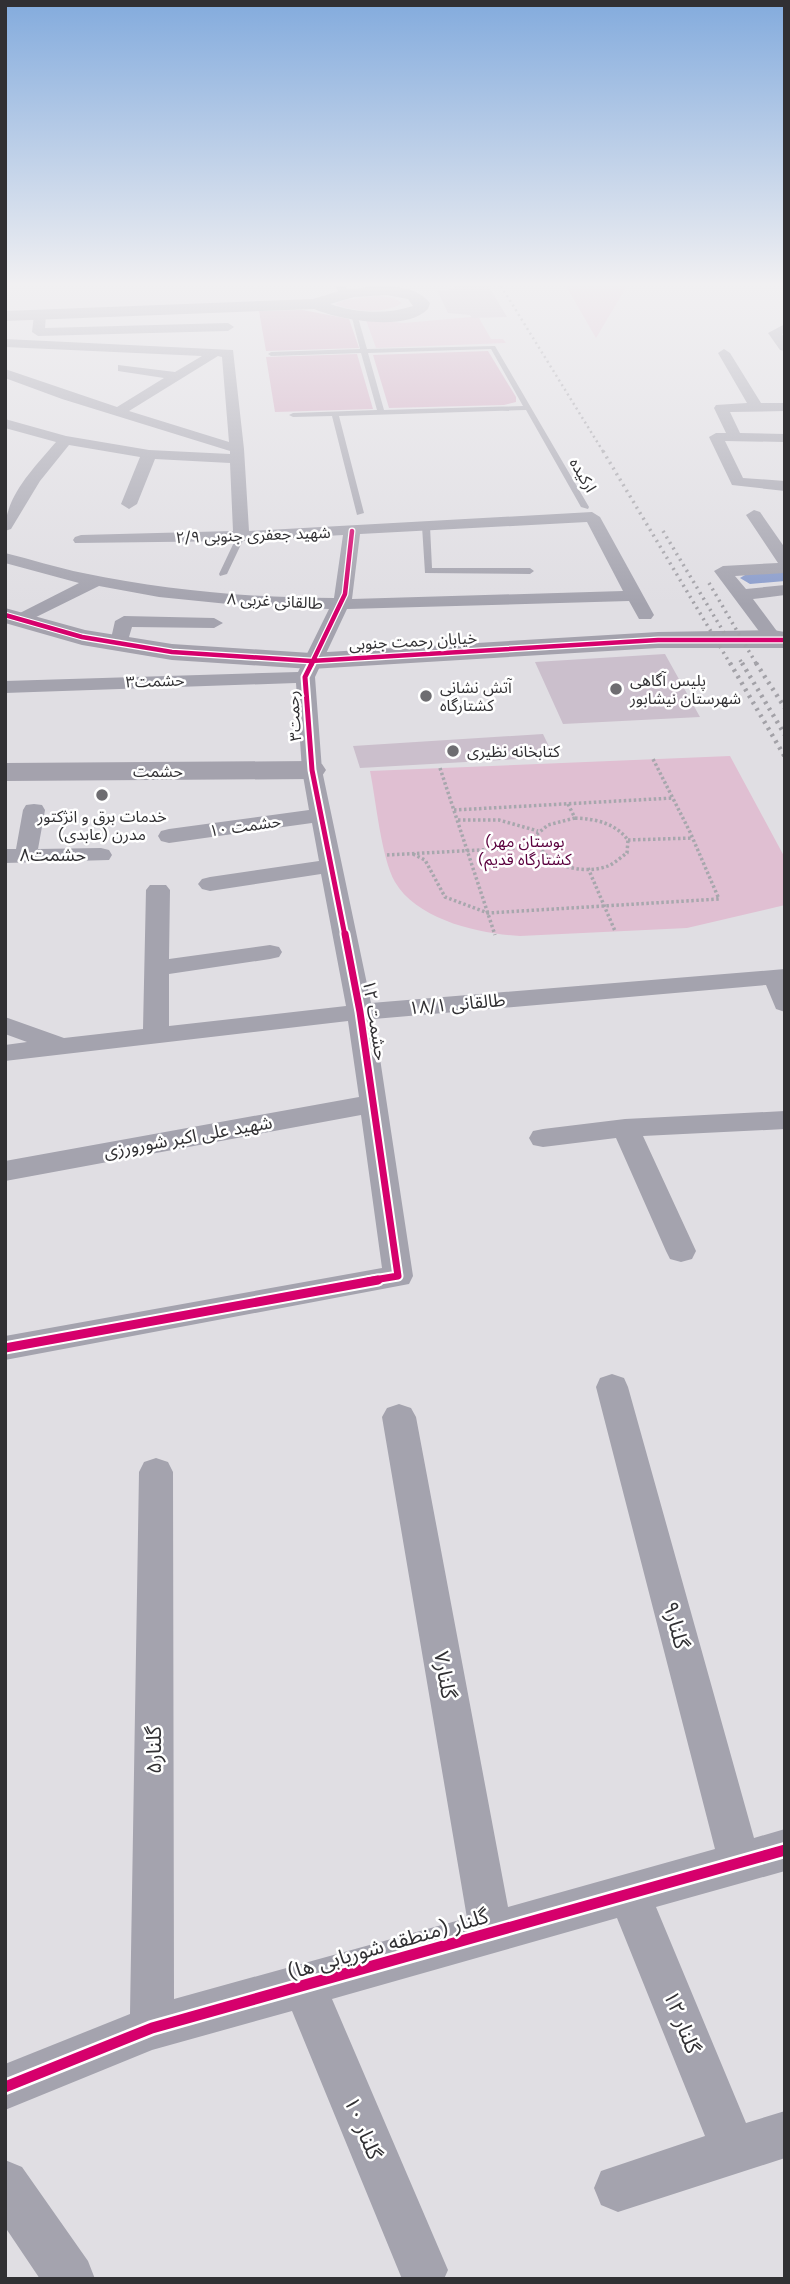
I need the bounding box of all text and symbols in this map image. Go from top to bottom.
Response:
street label: ارکیده [565,454,601,496]
street label: شهید جعفری جنوبی ۲/۹ [175,522,331,548]
street label: طالقانی غربی ۸ [227,588,324,614]
street label: خیابان رحمت جنوبی [348,627,478,655]
street label: حشمت۳ [125,669,185,693]
place label: پلیس آگاهی شهرستان نیشابور [629,670,741,709]
place label: آتش نشانی کشتارگاه [440,677,513,716]
marker: پلیس آگاهی شهرستان نیشابور [608,681,624,697]
marker: آتش نشانی کشتارگاه [418,688,434,704]
street label: رحمت۳ [282,690,306,742]
place label: کتابخانه نظیری [467,741,560,762]
marker: کتابخانه نظیری [445,743,461,759]
street label: حشمت [133,761,183,782]
marker: خدمات برق و انژکتور مدرن (عابدی) [94,787,110,803]
place label: خدمات برق و انژکتور مدرن (عابدی) [36,806,167,845]
street label: حشمت ۱۰ [208,811,282,841]
park label: (بوستان مهر (کشتارگاه قدیم [478,831,572,872]
street label: حشمت۸ [20,843,86,867]
street label: حشمت ۱۲ [357,978,393,1062]
street label: طالقانی ۱۸/۱ [408,988,506,1020]
street label: شهید علی اکبر شورورزی [102,1110,274,1164]
street label: گلنار۹ [656,1598,696,1652]
street label: گلنار۷ [427,1649,463,1701]
street label: گلنار۵ [140,1726,168,1774]
street label: گلنار (منطقه شوریابی ها) [285,1902,492,1986]
street label: گلنار ۱۲ [657,1986,707,2058]
street label: گلنار ۱۰ [337,2092,389,2164]

